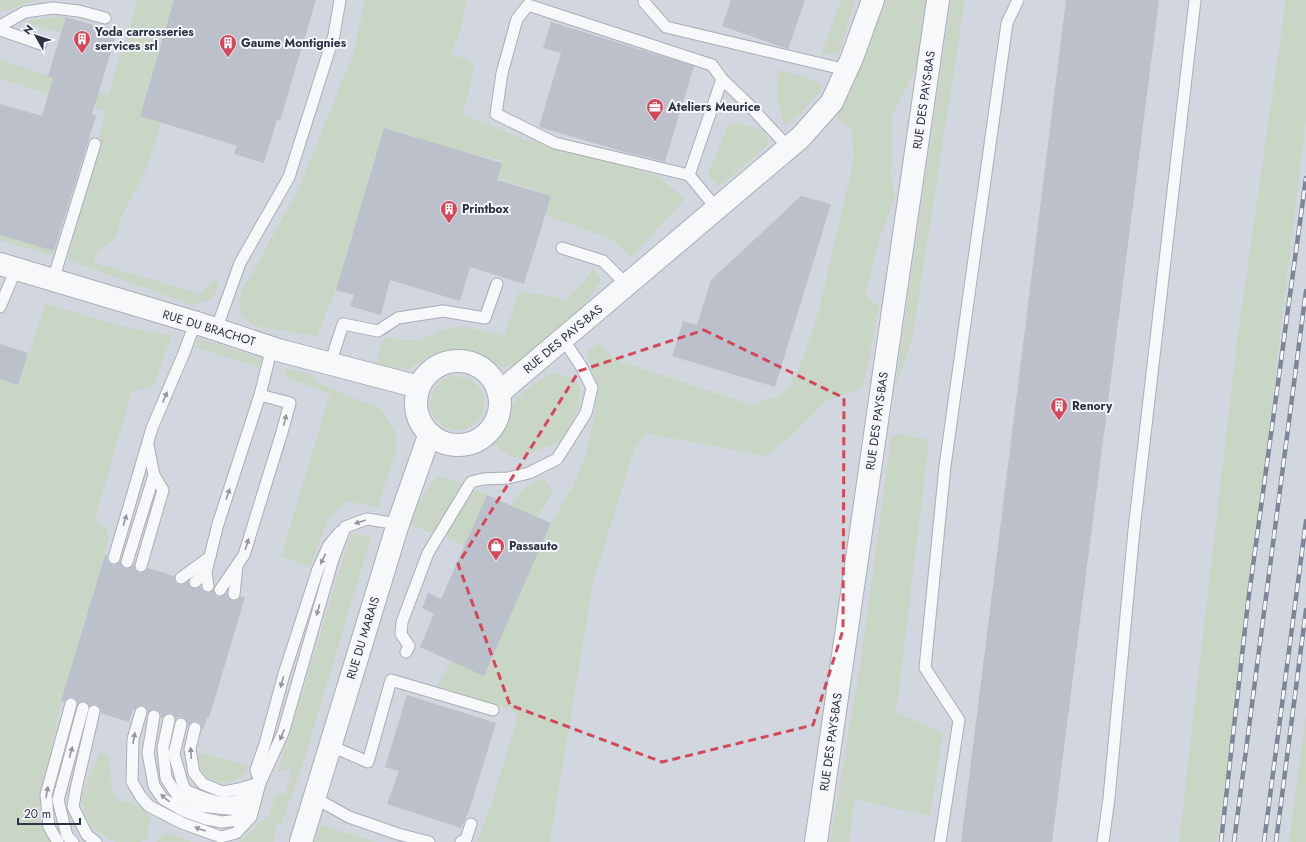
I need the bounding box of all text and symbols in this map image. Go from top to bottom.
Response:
north arrow [16,16,56,56]
text: N [19,21,37,38]
place label: Yoda carrosseries services srl [94,23,194,55]
building icon: Yoda carrosseries services srl [72,29,92,54]
building icon: Gaume Montignies [218,33,238,58]
place label: Gaume Montignies [241,34,347,52]
street label: RUE DES PAYS-BAS [908,49,940,150]
office icon: Ateliers Meurice [645,97,665,122]
place label: Ateliers Meurice [667,98,761,116]
building icon: Printbox [439,199,459,224]
place label: Printbox [462,200,510,218]
street label: RUE DES PAYS-BAS [519,300,607,378]
street label: RUE DU BRACHOT [160,305,258,351]
street label: RUE DES PAYS-BAS [861,370,893,471]
one-way arrow [162,391,168,403]
building icon: Renory [1049,396,1069,421]
place label: Renory [1072,397,1113,415]
one-way arrow [283,414,289,426]
one-way arrow [225,488,231,500]
one-way arrow [122,514,128,526]
one-way arrow [353,519,365,525]
shop icon: Passauto [486,536,506,561]
place label: Passauto [509,537,558,555]
one-way arrow [244,538,250,550]
one-way arrow [320,553,326,564]
street label: RUE DU MARAIS [342,594,384,682]
one-way arrow [315,605,321,617]
one-way arrow [279,676,285,688]
street label: RUE DES PAYS-BAS [815,691,847,792]
one-way arrow [278,730,284,742]
one-way arrow [131,732,137,744]
one-way arrow [68,746,74,758]
one-way arrow [188,747,195,759]
one-way arrow [44,786,50,798]
one-way arrow [160,794,170,803]
scale bar [18,800,80,826]
text: 20 m [24,805,51,823]
one-way arrow [194,826,206,832]

